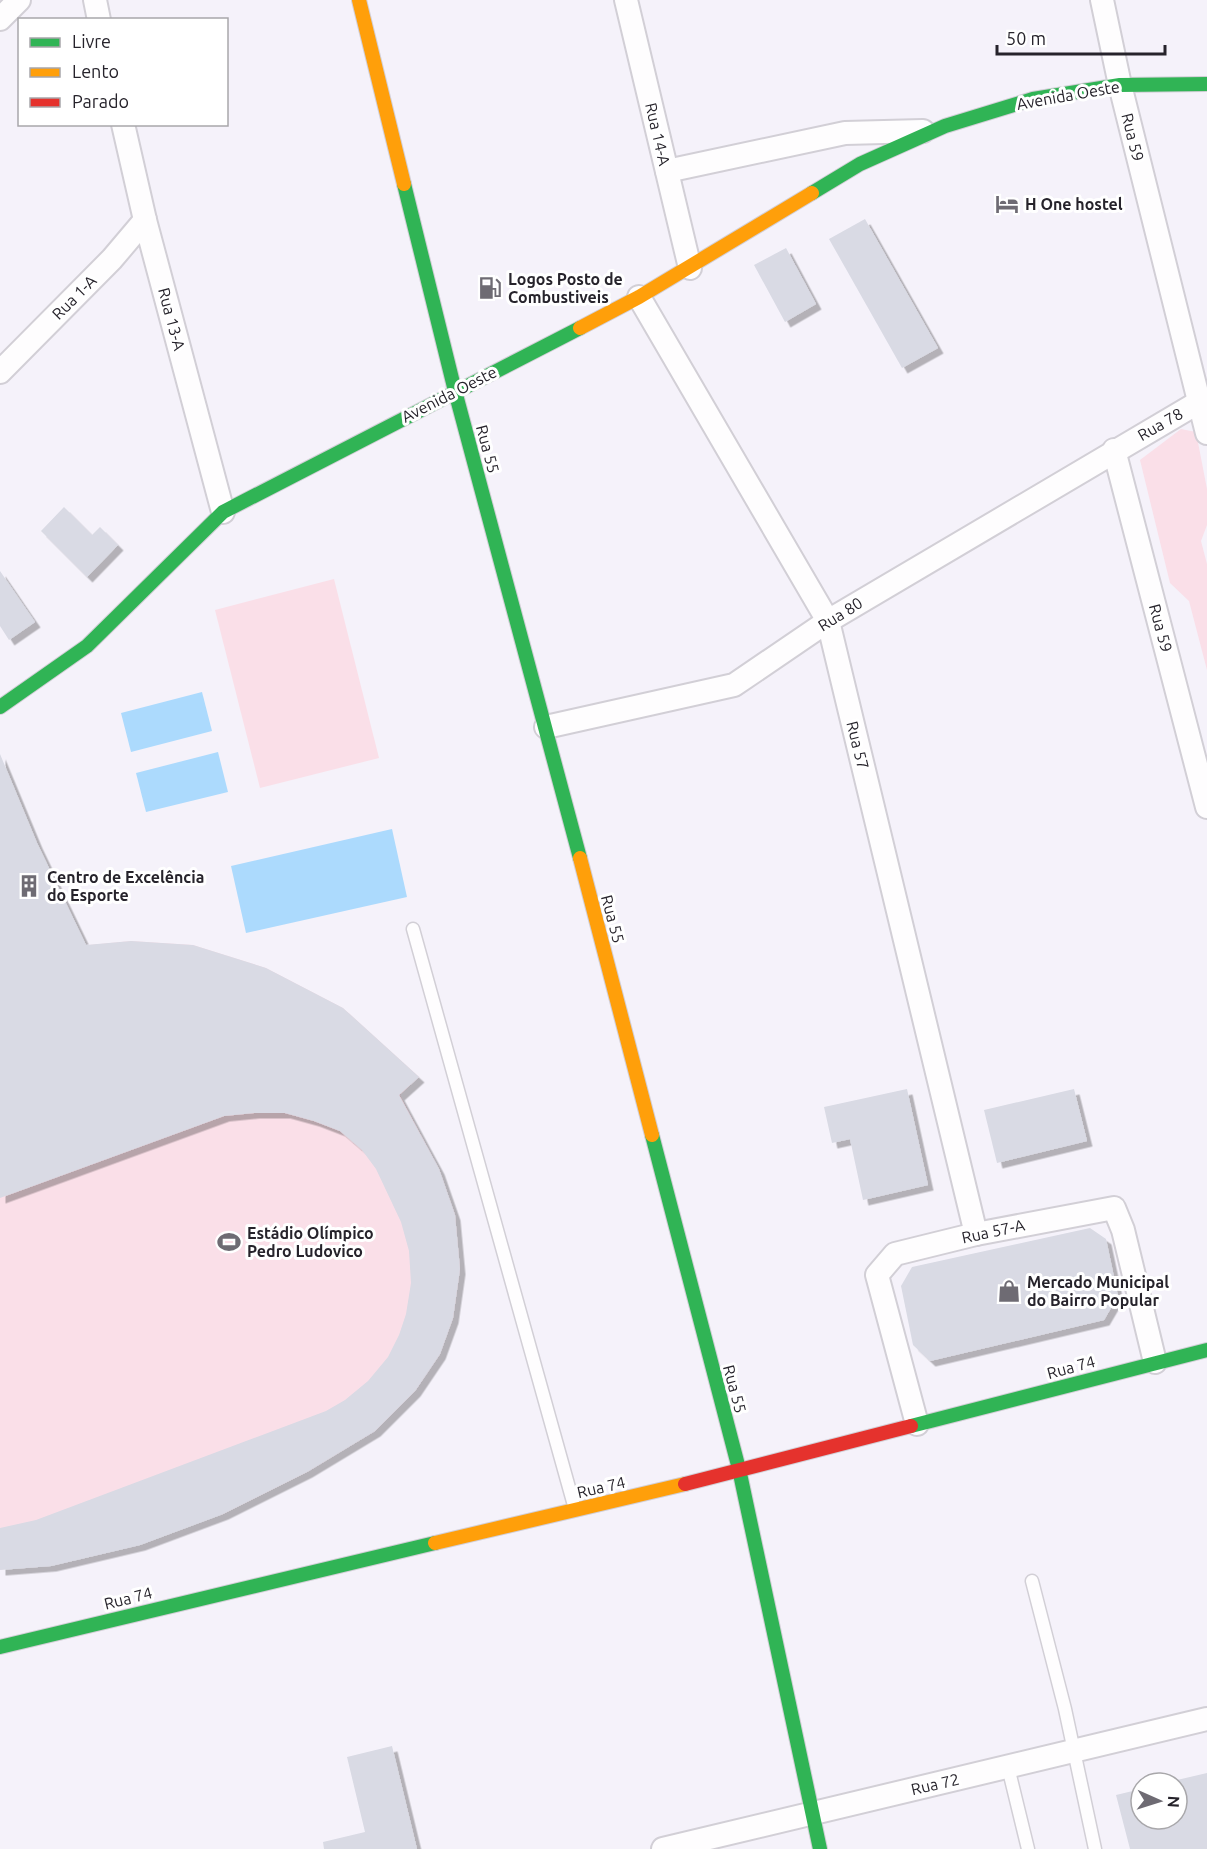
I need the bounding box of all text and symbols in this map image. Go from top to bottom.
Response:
legend [18,18,228,126]
scale bar [997,18,1165,56]
text: 50 m [1006,28,1046,48]
text: Livre [72,31,111,51]
text: Lento [72,61,119,81]
street label: Avenida Oeste [1015,77,1121,113]
text: Parado [72,91,129,111]
street label: Rua 14-A [642,101,674,168]
street label: Rua 59 [1118,111,1148,163]
hotel icon: H One hostel [994,191,1020,217]
place label: H One hostel [1025,195,1123,213]
place label: Logos Posto de Combustiveis [508,270,623,306]
street label: Rua 1-A [48,271,100,323]
fuel station icon: Logos Posto de Combustiveis [477,275,503,301]
street label: Rua 13-A [155,286,189,353]
street label: Avenida Oeste [398,362,500,426]
street label: Rua 78 [1134,404,1186,444]
street label: Rua 55 [473,423,503,475]
street label: Rua 80 [814,593,866,635]
street label: Rua 59 [1146,602,1176,654]
street label: Rua 57 [843,719,873,771]
place label: Centro de Excelência do Esporte [47,868,204,904]
building icon: Centro de Excelência do Esporte [16,873,42,899]
street label: Rua 55 [598,893,628,945]
street label: Rua 57-A [960,1215,1027,1246]
place label: Estádio Olímpico Pedro Ludovico [247,1224,374,1260]
sports icon: Estádio Olímpico Pedro Ludovico [216,1229,242,1255]
place label: Mercado Municipal do Bairro Popular [1027,1273,1169,1309]
shop icon: Mercado Municipal do Bairro Popular [996,1278,1022,1304]
street label: Rua 74 [1045,1352,1097,1382]
street label: Rua 55 [720,1363,750,1415]
street label: Rua 74 [575,1473,627,1501]
street label: Rua 74 [102,1583,154,1613]
street label: Rua 72 [909,1770,961,1798]
north arrow [1129,1771,1189,1831]
text: N [1165,1795,1183,1808]

